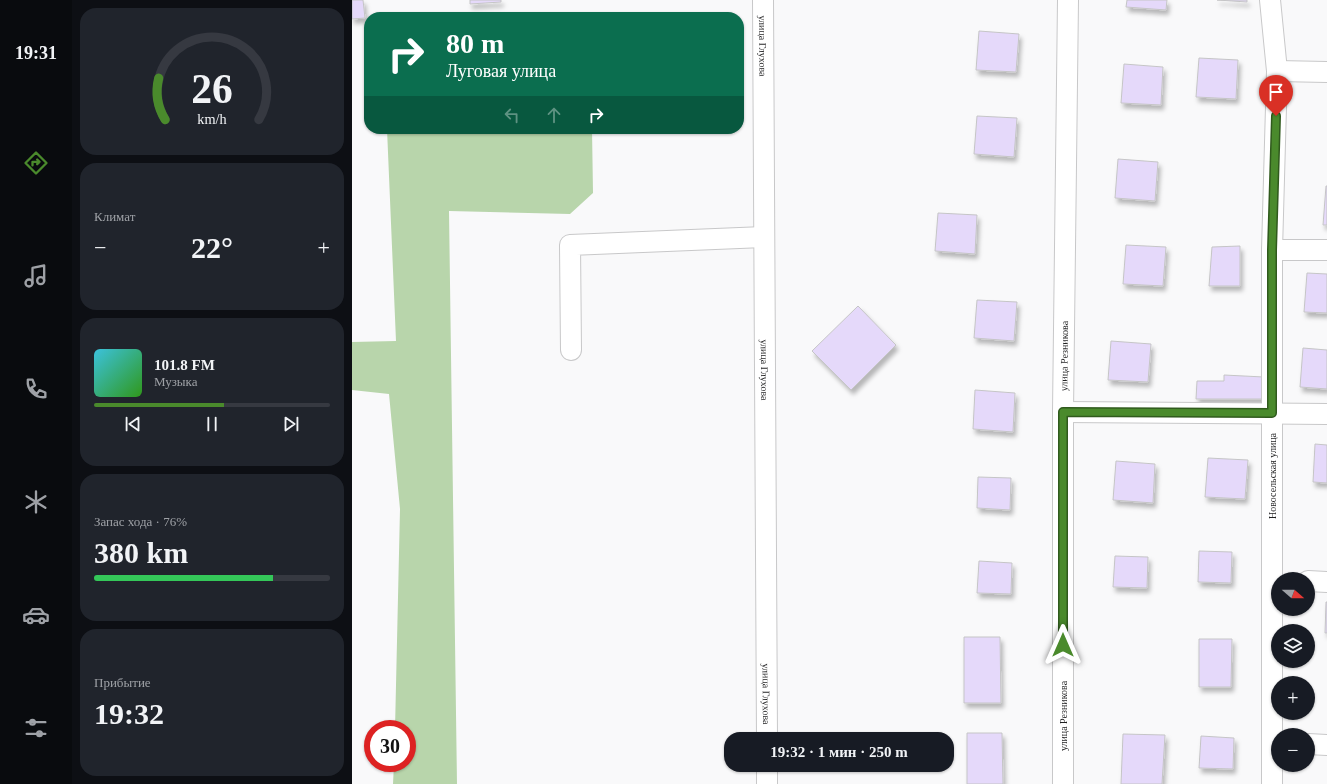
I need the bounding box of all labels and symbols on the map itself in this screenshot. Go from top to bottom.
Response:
street label: улица Глухова [758,16,769,77]
pin [1259,75,1293,116]
street label: улица Резникова [1058,320,1070,391]
street label: улица Глухова [759,339,771,401]
street label: Новосельская улица [1267,432,1278,519]
north arrow [1271,572,1315,616]
position arrow [1042,624,1084,666]
street label: улица Глухова [761,663,772,725]
street label: улица Резникова [1058,680,1069,751]
speed limit sign: 30 [364,720,416,772]

